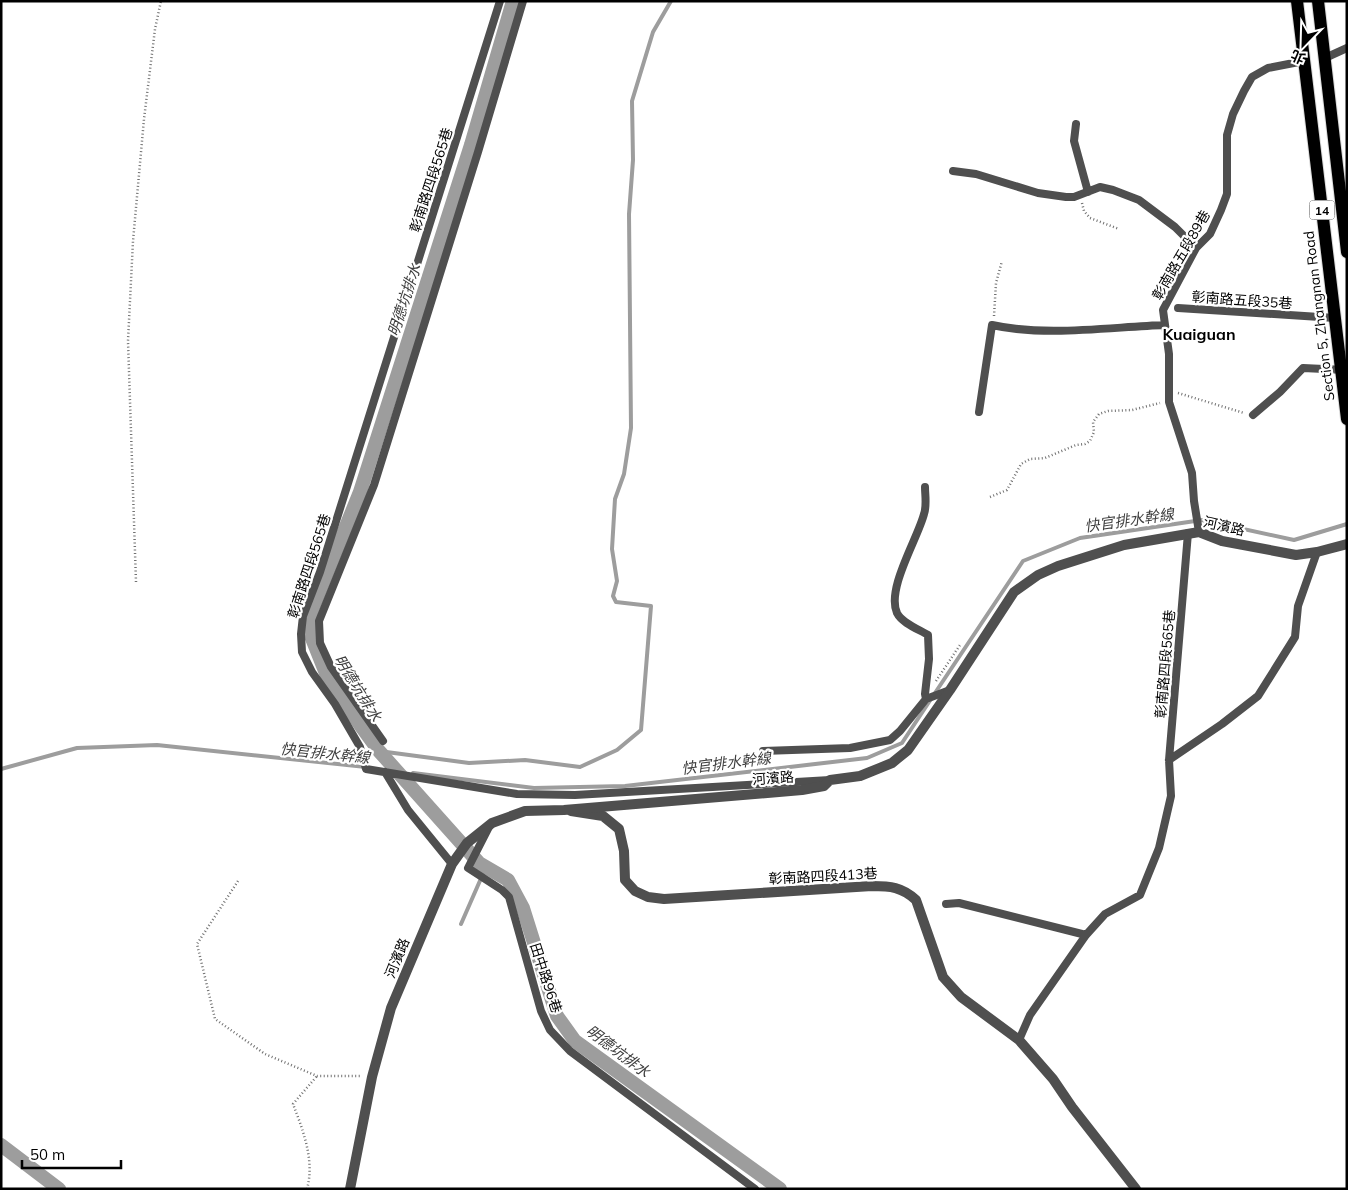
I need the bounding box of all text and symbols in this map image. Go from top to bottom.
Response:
north arrow [1278,20,1328,70]
text: 北 [1288,46,1308,68]
street label: 彰南路四段565巷 [406,125,456,235]
road number: 14 [1310,200,1334,220]
street label: 彰南路五段89巷 [1148,207,1214,303]
street label: Section 5, Zhangnan Road [1300,230,1338,402]
water label: 明德坑排水 [383,260,425,339]
street label: 彰南路五段35巷 [1191,288,1293,312]
district label: Kuaiguan [1162,324,1236,344]
water label: 快官排水幹線 [1083,504,1177,536]
street label: 彰南路四段565巷 [284,511,334,621]
street label: 河濱路 [1202,513,1246,539]
street label: 彰南路四段565巷 [1151,609,1179,719]
water label: 明德坑排水 [330,651,386,726]
water label: 快官排水幹線 [279,739,373,767]
water label: 快官排水幹線 [680,748,774,778]
street label: 河濱路 [751,768,795,788]
street label: 彰南路四段413巷 [768,864,878,888]
street label: 河濱路 [381,935,413,981]
street label: 田中路96巷 [526,941,566,1015]
water label: 明德坑排水 [582,1021,654,1082]
scale bar [22,1138,121,1170]
text: 50 m [30,1145,65,1164]

